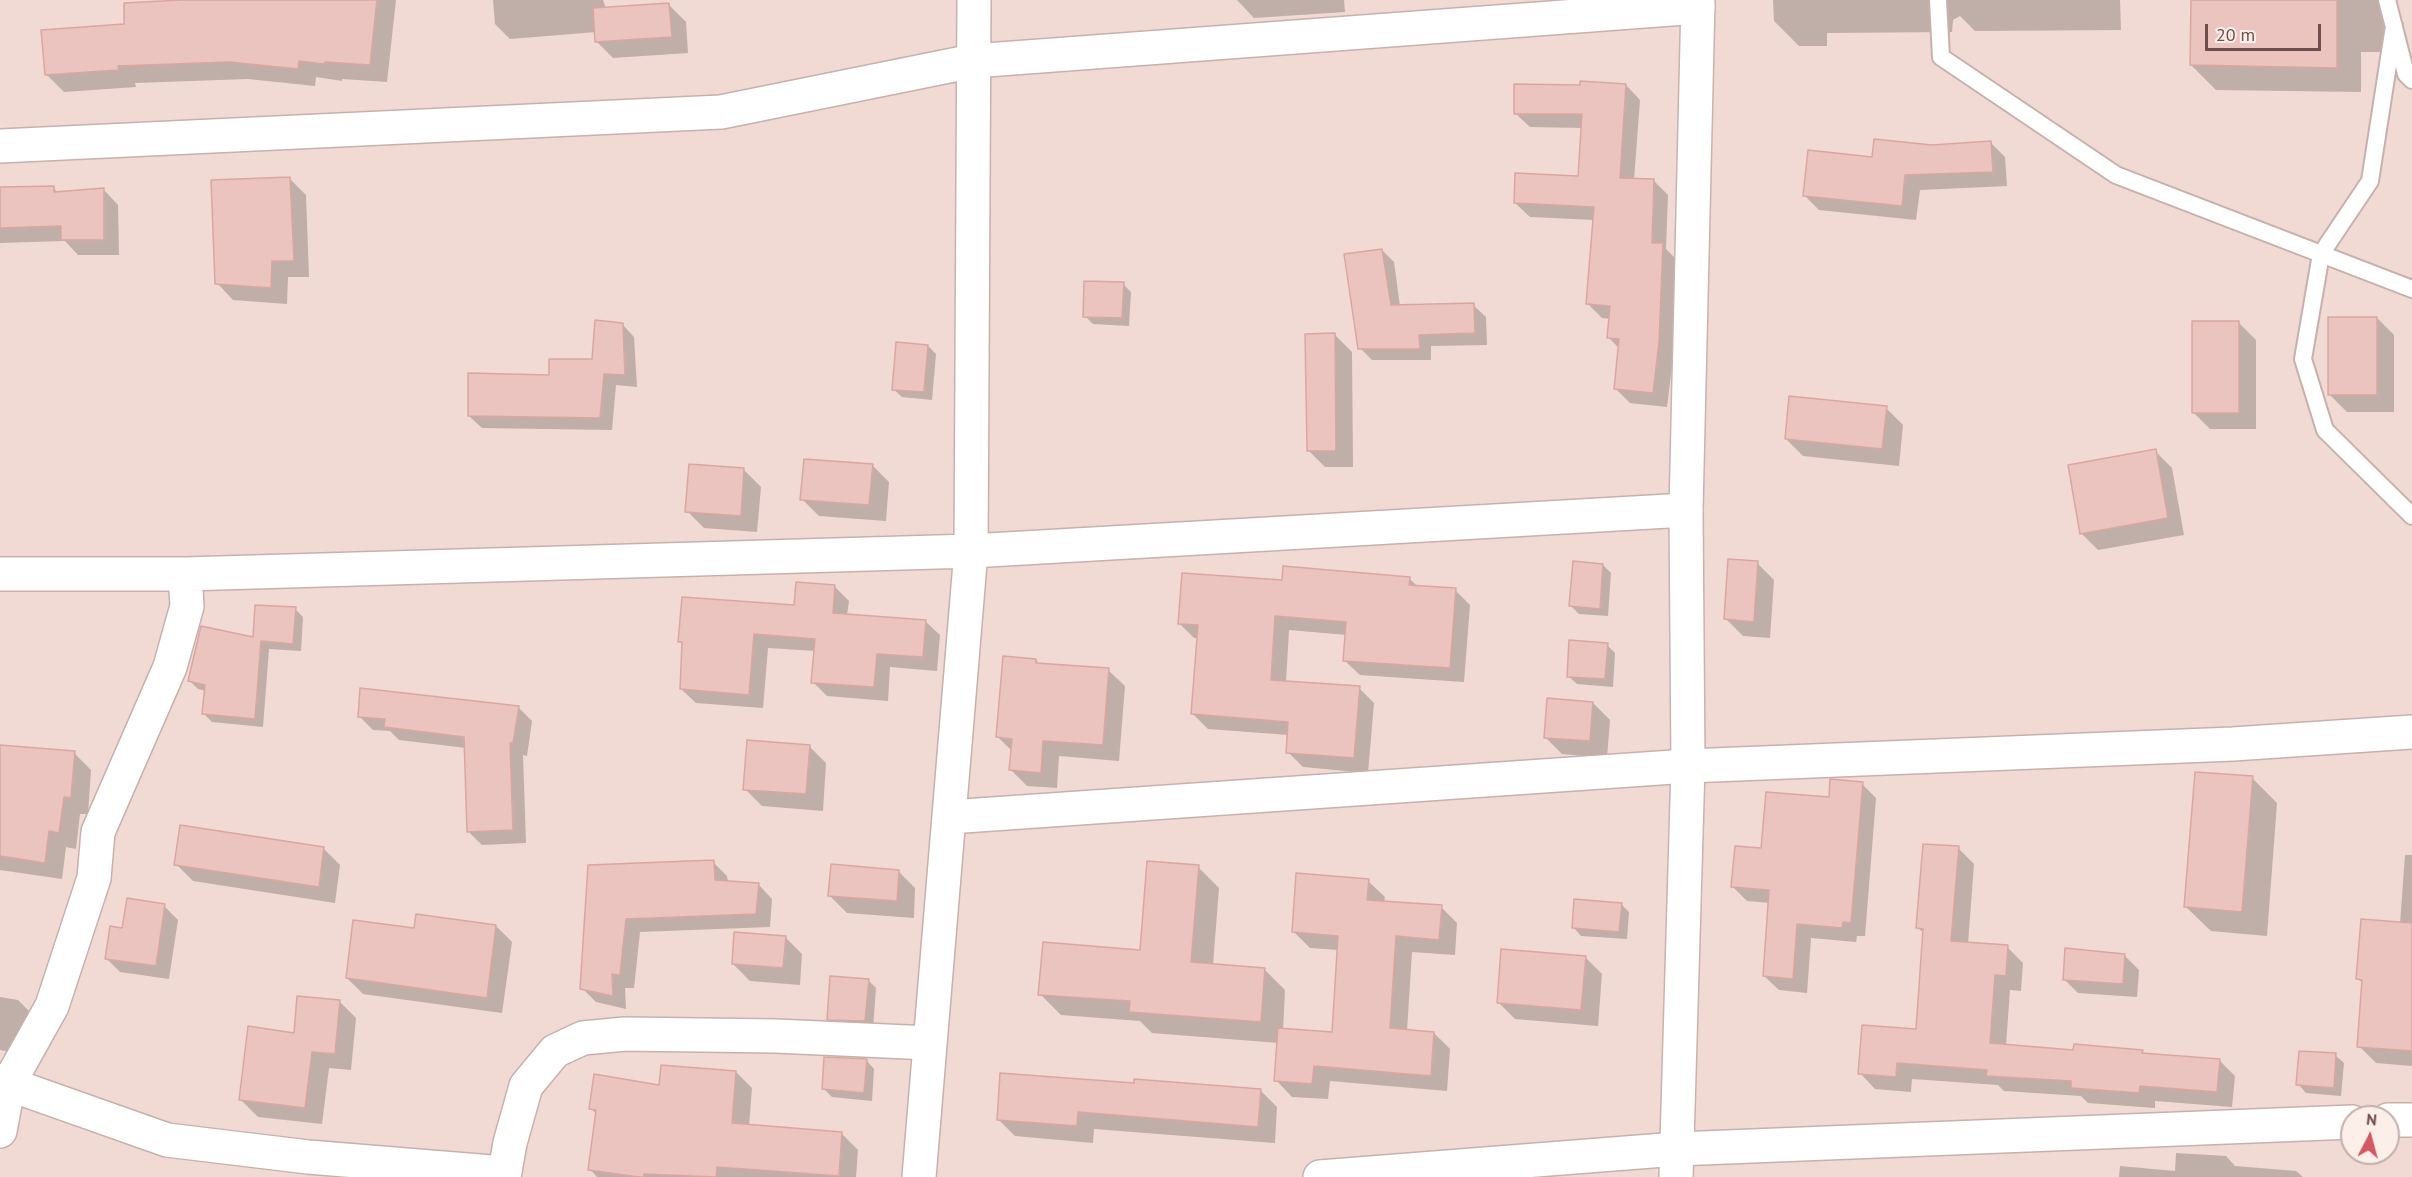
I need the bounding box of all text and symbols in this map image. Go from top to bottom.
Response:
scale bar [2208,12,2324,50]
text: 20 m [2216,23,2255,46]
north arrow [2340,1105,2400,1165]
text: N [2365,1109,2378,1130]

